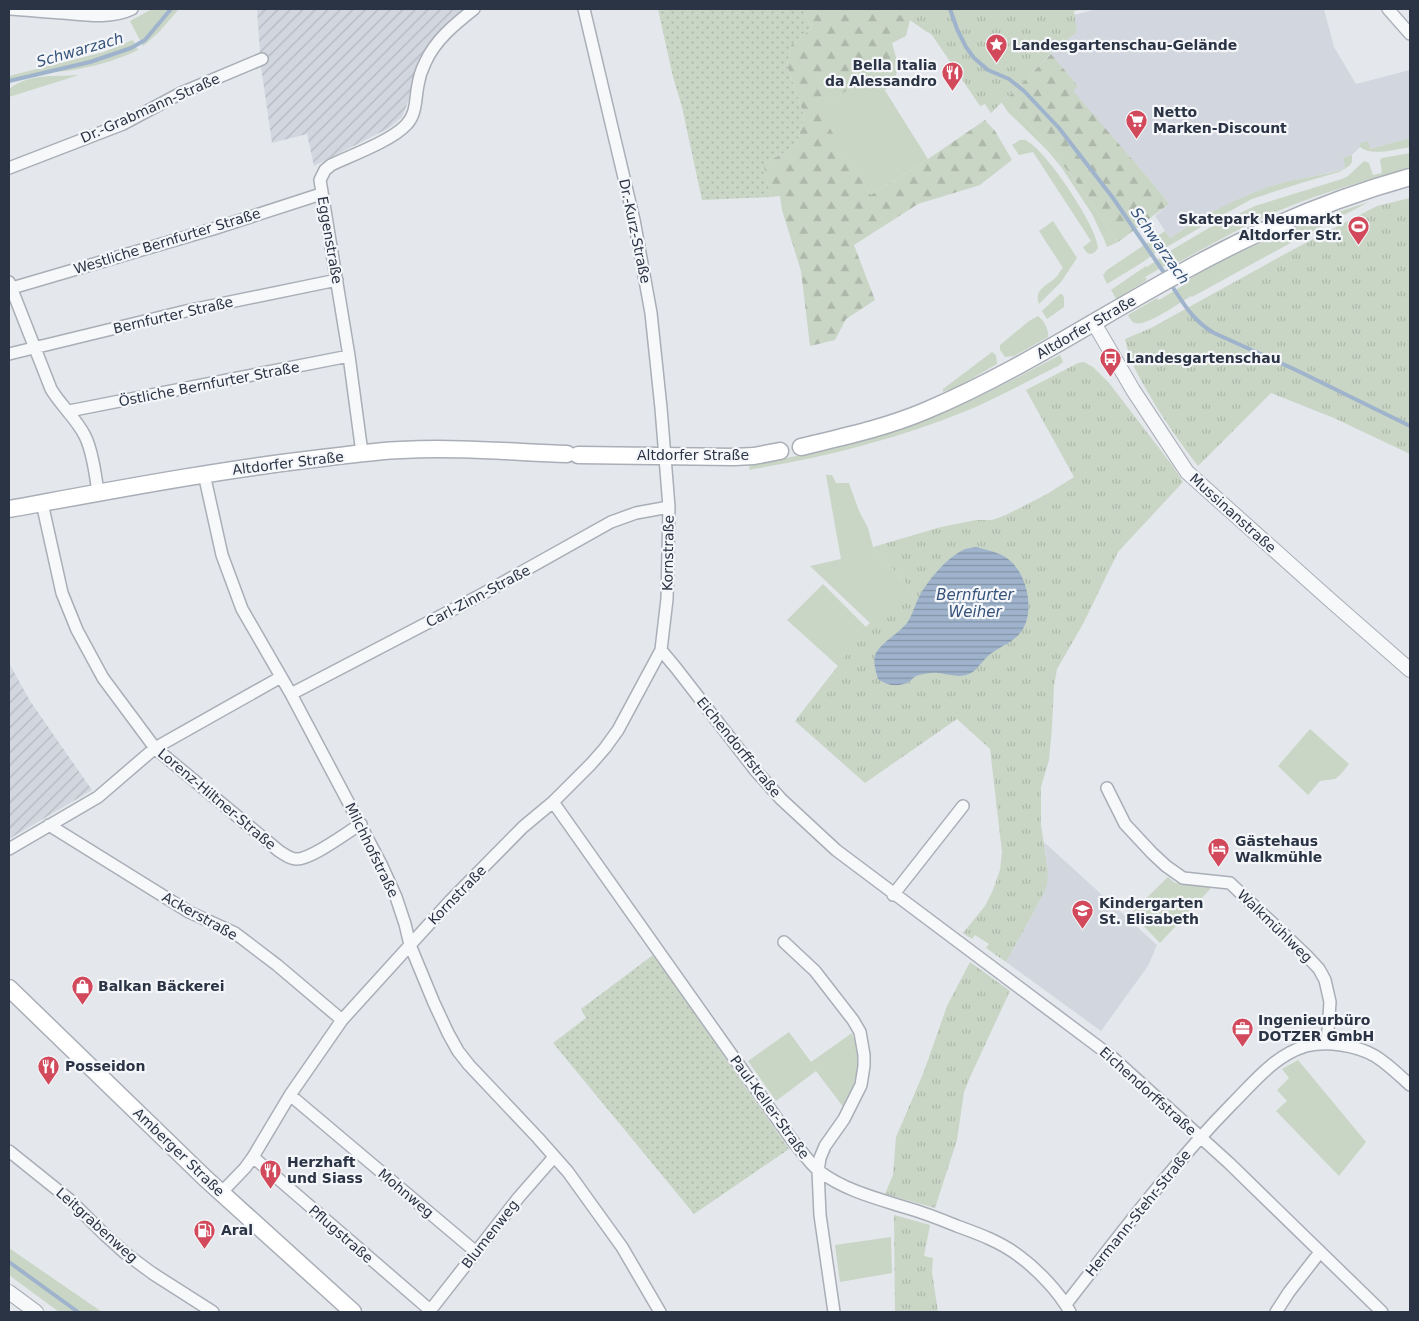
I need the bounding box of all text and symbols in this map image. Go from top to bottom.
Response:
water label: Schwarzach [34,29,126,71]
place icon: Landesgartenschau-Gelände [984,33,1008,64]
place label: Landesgartenschau-Gelände [1012,37,1237,53]
place label: Bella Italia da Alessandro [825,57,937,89]
restaurant icon: Bella Italia da Alessandro [941,61,965,92]
street label: Dr.-Grabmann-Straße [78,70,222,146]
place label: Netto Marken-Discount [1153,104,1287,136]
supermarket icon: Netto Marken-Discount [1125,108,1149,139]
street label: Dr.-Kurz-Straße [616,177,654,285]
street label: Eggenstraße [314,195,346,285]
water label: Schwarzach [1127,204,1193,288]
street label: Westliche Bernfurter Straße [72,205,262,277]
place label: Skatepark Neumarkt Altdorfer Str. [1178,211,1342,243]
sports icon: Skatepark Neumarkt Altdorfer Str. [1346,215,1370,246]
street label: Altdorfer Straße [1033,292,1139,362]
street label: Bernfurter Straße [111,293,235,337]
bus stop icon: Landesgartenschau [1098,346,1122,377]
place label: Landesgartenschau [1126,350,1281,366]
street label: Östliche Bernfurter Straße [117,358,301,409]
street label: Altdorfer Straße [637,447,749,463]
street label: Altdorfer Straße [231,448,345,478]
street label: Mussinanstraße [1187,470,1279,556]
street label: Kornstraße [659,515,677,591]
street label: Carl-Zinn-Straße [423,562,533,630]
water label: Bernfurter Weiher [936,586,1015,621]
street label: Eichendorffstraße [694,694,784,800]
street label: Lorenz-Hiltner-Straße [155,745,279,853]
street label: Milchhofstraße [342,800,402,900]
place label: Gästehaus Walkmühle [1235,833,1322,865]
hotel icon: Gästehaus Walkmühle [1207,837,1231,868]
street label: Kornstraße [425,862,489,928]
street label: Walkmühlweg [1234,886,1316,966]
street label: Ackerstraße [160,889,240,943]
place label: Kindergarten St. Elisabeth [1099,895,1204,927]
school or university icon: Kindergarten St. Elisabeth [1071,899,1095,930]
shop icon: Balkan Bäckerei [70,974,94,1005]
place label: Balkan Bäckerei [98,978,225,994]
place label: Ingenieurbüro DOTZER GmbH [1258,1012,1374,1044]
office icon: Ingenieurbüro DOTZER GmbH [1230,1016,1254,1047]
street label: Eichendorffstraße [1096,1044,1200,1138]
street label: Paul-Keller-Straße [727,1052,813,1162]
restaurant icon: Posseidon [37,1054,61,1085]
place label: Posseidon [65,1058,145,1074]
street label: Amberger Straße [130,1105,228,1199]
street label: Hermann-Stehr-Straße [1082,1147,1194,1279]
place label: Herzhaft und Siass [287,1154,363,1186]
restaurant icon: Herzhaft und Siass [259,1158,283,1189]
street label: Mohnweg [375,1165,437,1221]
street label: Leitgrabenweg [53,1184,141,1266]
street label: Blumenweg [458,1197,522,1271]
street label: Pflugstraße [306,1202,376,1266]
fuel station icon: Aral [193,1218,217,1249]
place label: Aral [221,1222,253,1238]

